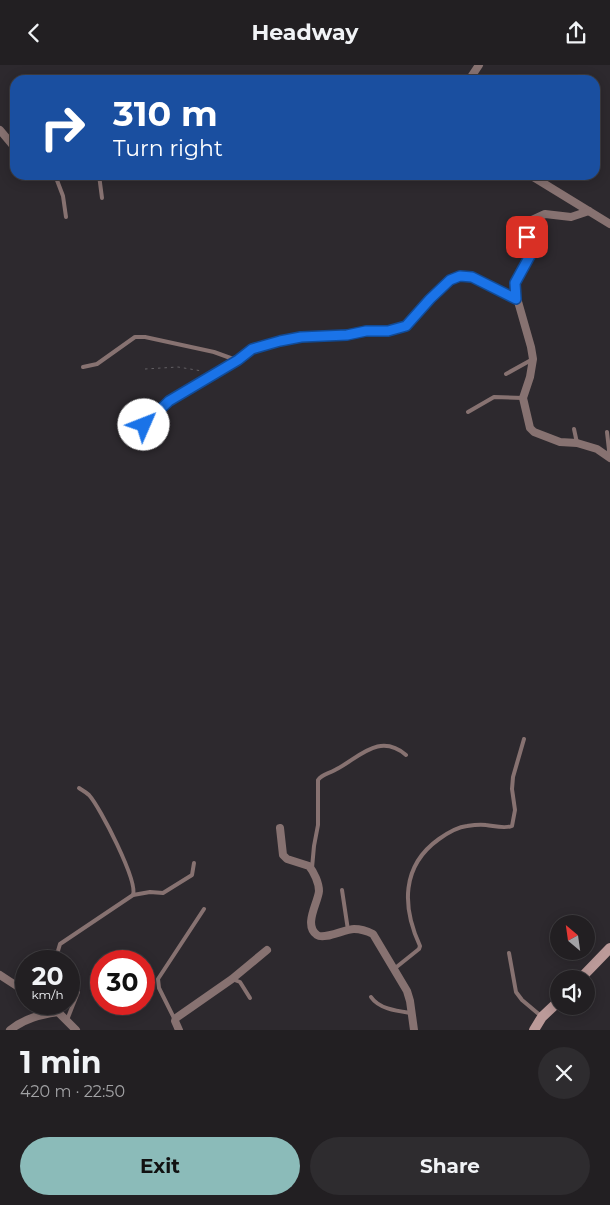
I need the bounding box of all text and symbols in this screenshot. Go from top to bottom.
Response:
icon: back [20,19,48,47]
text: Headway [252,19,358,46]
icon: share [562,19,590,47]
text: 310 m [113,92,218,135]
icon: right [30,95,95,160]
text: Turn right [113,135,223,162]
pin [506,216,548,258]
icon: arrive [513,223,541,251]
position arrow [117,398,169,450]
north arrow [550,915,595,960]
map controls [550,915,595,1015]
speed limit sign: 30 [90,950,155,1015]
text: 20 [32,961,63,991]
button: sound [550,970,595,1015]
text: km/h [31,987,64,1002]
text: 1 min [20,1044,101,1081]
button: close [538,1047,590,1099]
text: 420 m · 22:50 [20,1082,125,1101]
button: Exit [20,1137,300,1195]
button: Share [310,1137,590,1195]

